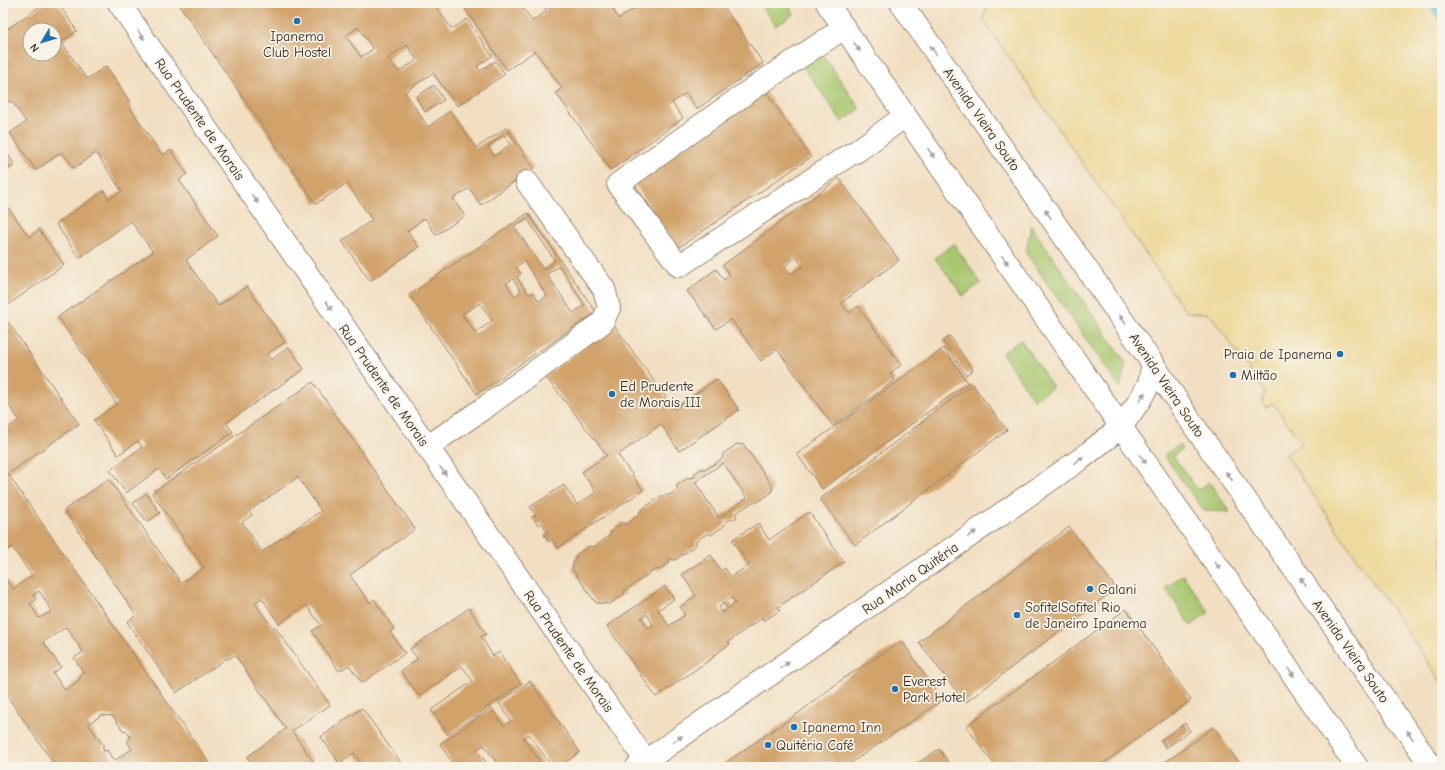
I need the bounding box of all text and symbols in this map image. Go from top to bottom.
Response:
marker: Ipanema Club Hostel [292,16,302,26]
north arrow [22,22,62,62]
place label: Ipanema Club Hostel [263,28,331,61]
one-way arrow [137,30,145,40]
text: N [27,41,42,55]
one-way arrow [853,41,861,52]
one-way arrow [929,45,937,55]
street label: Rua Prudente de Morais [151,55,248,184]
street label: Avenida Vieira Souto [940,64,1024,174]
one-way arrow [927,148,935,159]
one-way arrow [251,194,259,205]
one-way arrow [1044,209,1052,219]
one-way arrow [1001,255,1009,265]
one-way arrow [325,301,333,311]
one-way arrow [1119,315,1127,326]
street label: Rua Prudente de Morais [335,321,432,450]
street label: Avenida Vieira Souto [1125,330,1208,441]
place label: Praia de Ipanema [1224,346,1332,363]
marker: Praia de Ipanema [1335,349,1345,359]
place label: Miltão [1241,367,1277,384]
marker: Miltão [1228,370,1238,380]
place label: Ed Prudente de Morais III [620,378,701,411]
marker: Ed Prudente de Morais III [607,389,617,399]
one-way arrow [1138,391,1145,403]
one-way arrow [1139,453,1147,464]
one-way arrow [1074,456,1084,464]
one-way arrow [439,465,447,476]
one-way arrow [1225,470,1233,481]
one-way arrow [967,530,977,538]
street label: Rua Maria Quitéria [859,539,962,618]
one-way arrow [1213,560,1221,571]
one-way arrow [1299,577,1307,588]
place label: Galani [1098,581,1136,598]
marker: Galani [1085,584,1095,594]
street label: Rua Prudente de Morais [520,587,617,716]
street label: Avenida Vieira Souto [1309,596,1393,706]
place label: SofitelSofitel Rio de Janeiro Ipanema [1025,599,1147,632]
marker: SofitelSofitel Rio de Janeiro Ipanema [1012,610,1022,620]
one-way arrow [780,661,790,669]
one-way arrow [1287,667,1295,677]
place label: Everest Park Hotel [903,673,966,706]
marker: Everest Park Hotel [890,684,900,694]
place label: Ipanema Inn [802,719,881,736]
marker: Ipanema Inn [789,722,799,732]
one-way arrow [1406,730,1414,740]
one-way arrow [673,735,684,743]
place label: Quitéria Café [776,737,854,754]
marker: Quitéria Café [763,740,773,750]

